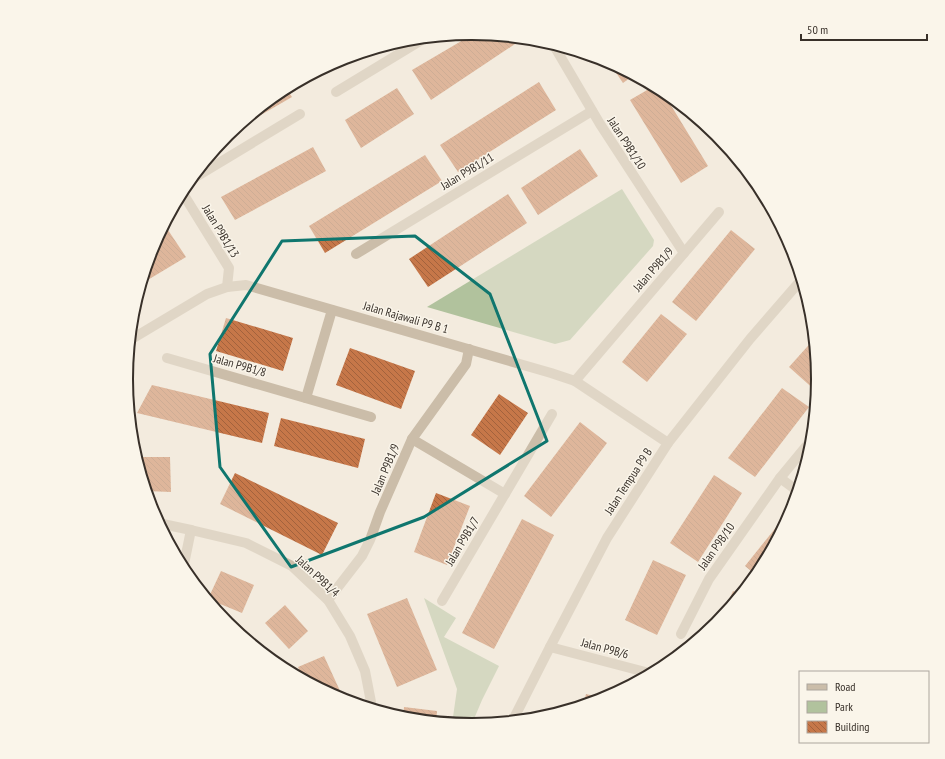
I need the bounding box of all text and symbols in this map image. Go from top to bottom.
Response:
scale bar [801,16,927,42]
text: 50 m [807,22,828,37]
street label: Jalan P9B1/10 [604,113,649,172]
street label: Jalan P9B1/11 [437,149,496,193]
street label: Jalan P9B1/13 [199,201,243,260]
street label: Jalan P9B1/9 [629,244,676,295]
street label: Jalan Rajawali P9 B 1 [361,297,450,336]
street label: Jalan P9B1/8 [211,350,268,380]
street label: Jalan P9B1/9 [367,441,402,498]
street label: Jalan Tempua P9 B [600,445,655,518]
street label: Jalan P9B1/7 [441,514,482,569]
street label: Jalan P9B/10 [694,520,738,573]
street label: Jalan P9B1/4 [292,551,343,600]
street label: Jalan P9B/6 [579,634,630,662]
legend [799,671,929,743]
text: Road [835,679,855,694]
text: Park [835,699,853,714]
text: Building [835,719,870,734]

